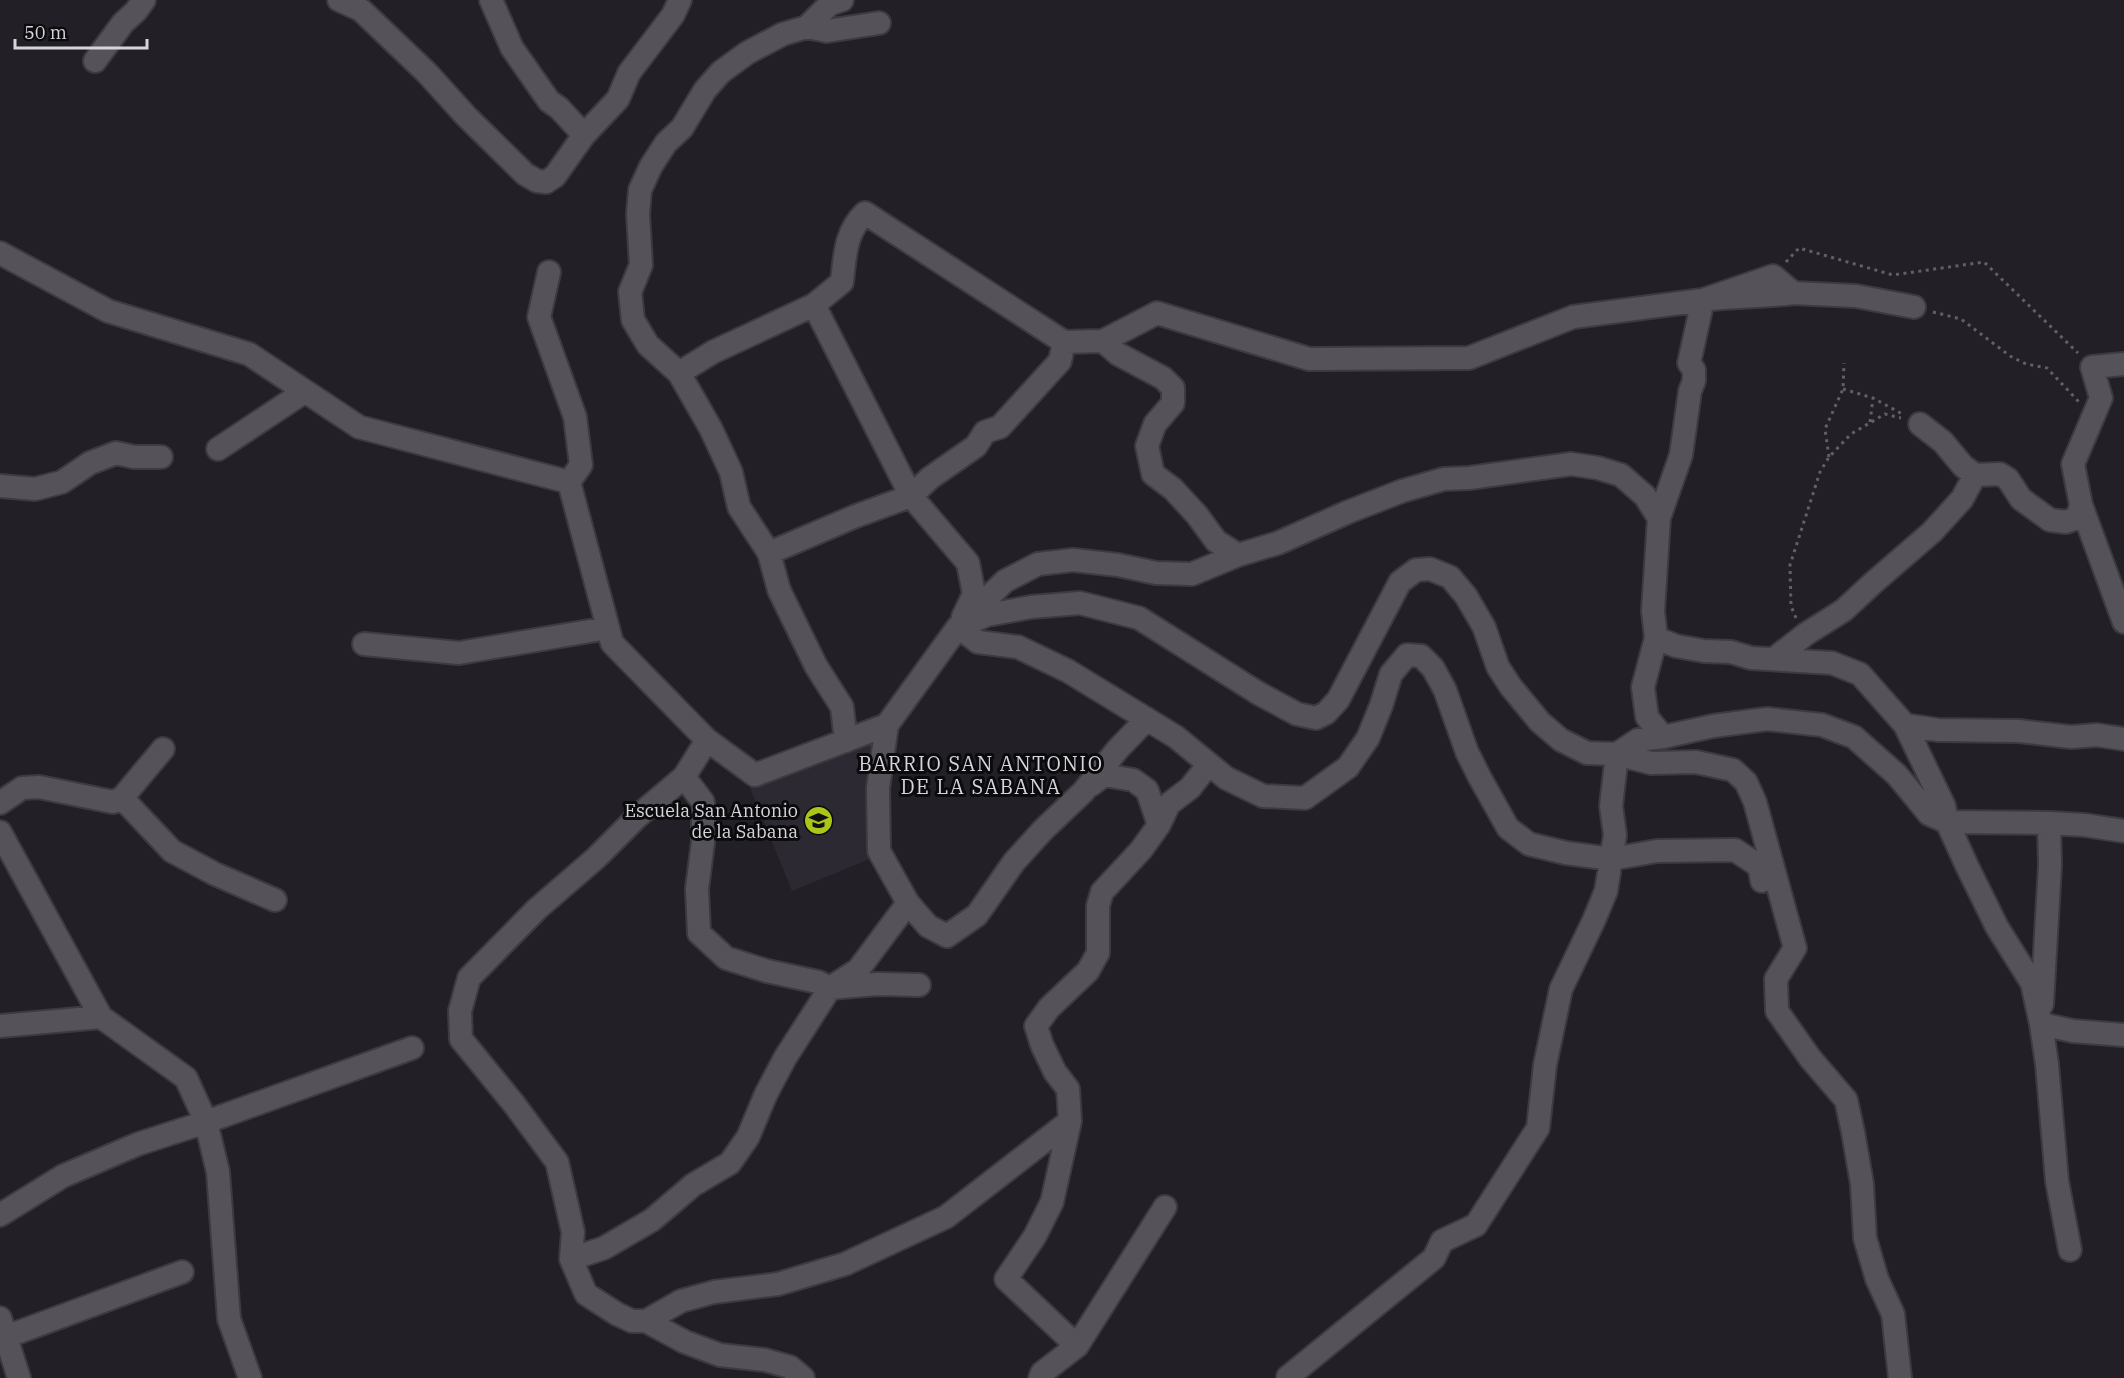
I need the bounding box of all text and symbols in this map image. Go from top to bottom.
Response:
scale bar [15,12,147,50]
text: 50 m [24,21,67,44]
district label: BARRIO SAN ANTONIO DE LA SABANA [858,750,1104,800]
place label: Escuela San Antonio de la Sabana [624,799,798,843]
school or university icon: Escuela San Antonio de la Sabana [803,805,835,837]

